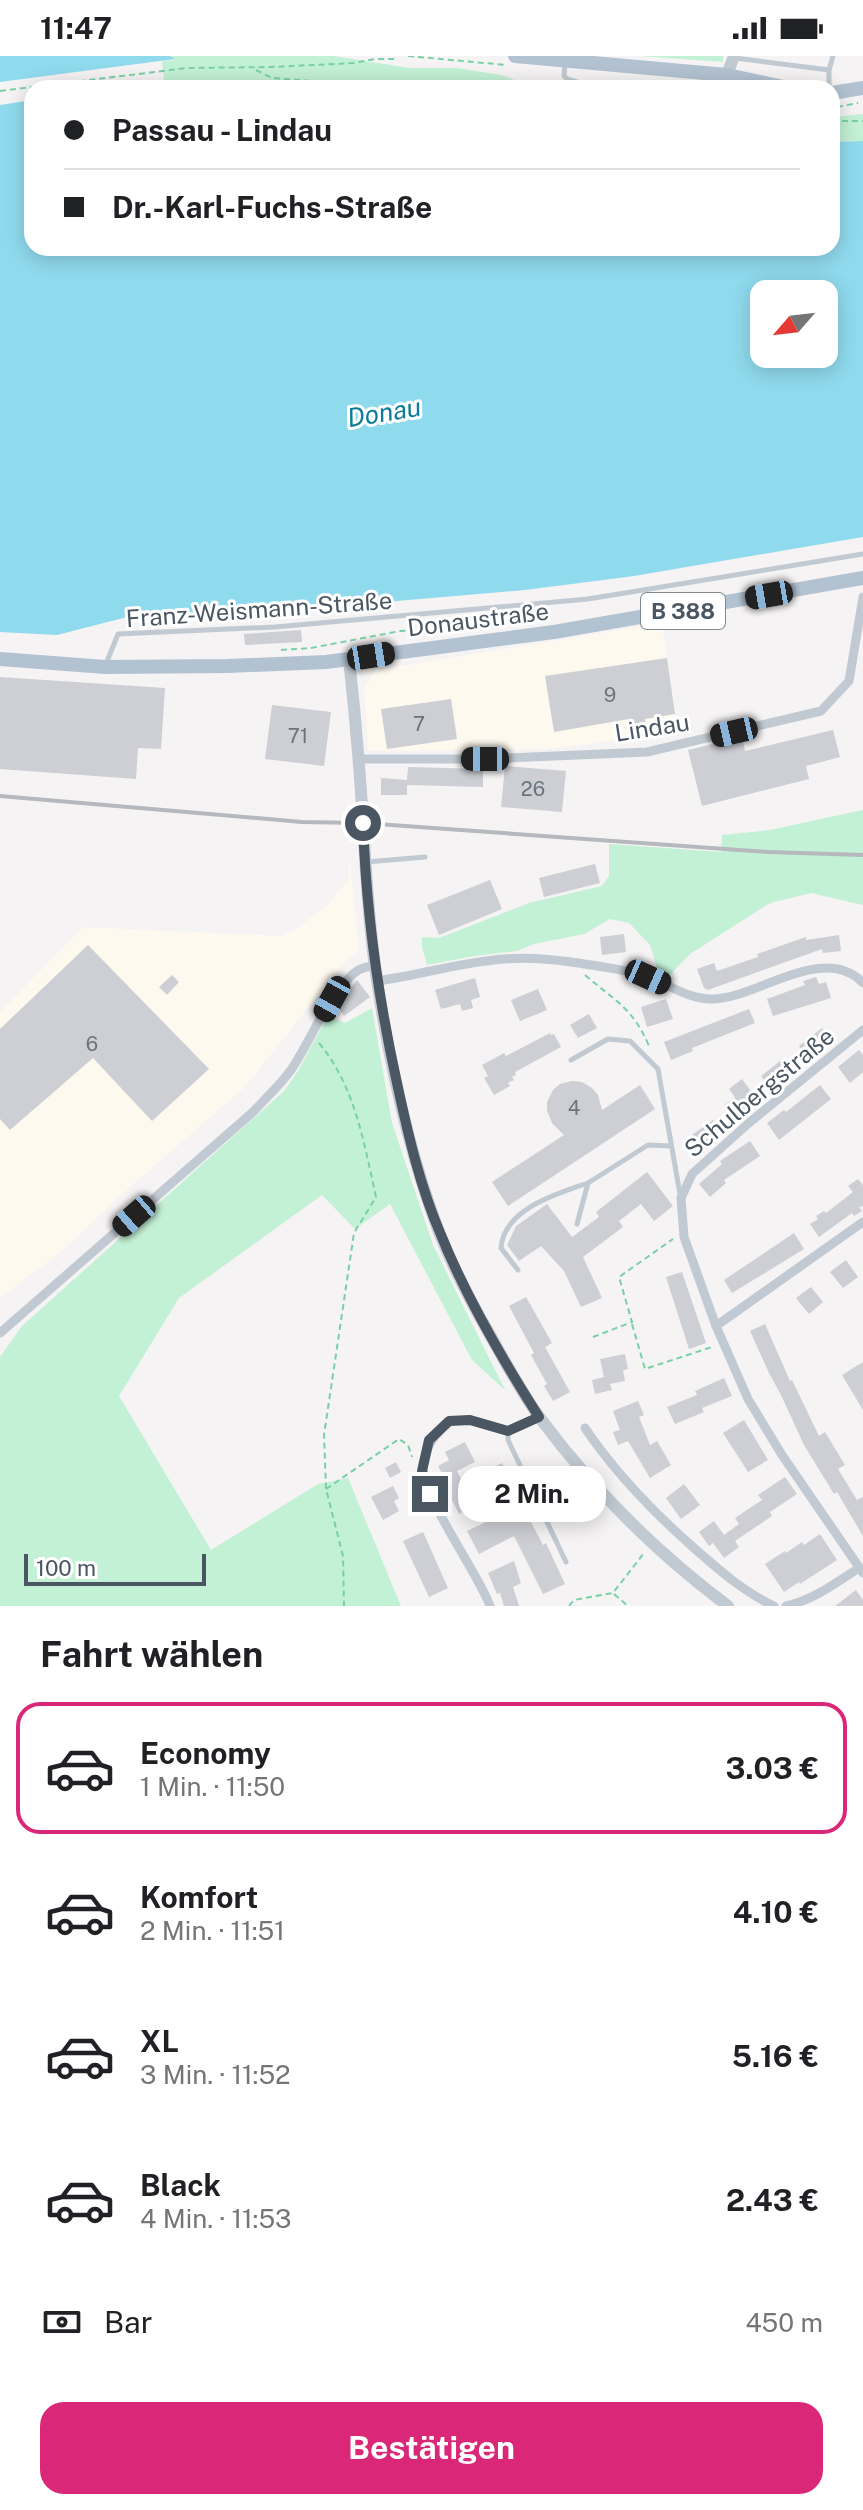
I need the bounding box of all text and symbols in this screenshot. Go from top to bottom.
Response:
text: 11:47 [40,10,112,46]
text: Passau - Lindau [112,112,332,148]
text: Dr.-Karl-Fuchs-Straße [112,189,432,225]
north arrow [750,280,838,368]
map controls [750,280,838,368]
water label: Donau [345,391,423,433]
car [743,579,795,611]
street label: Franz-Weismann-Straße [125,586,393,632]
road number: B 388 [641,593,725,629]
street label: Donaustraße [406,596,550,642]
car [345,640,397,672]
house number: 9 [604,683,616,707]
street label: Lindau [613,707,691,747]
house number: 7 [413,712,425,736]
car [708,715,760,749]
house number: 71 [288,724,308,748]
car [461,747,509,771]
house number: 26 [521,777,545,801]
route start [345,805,381,841]
car [621,956,675,998]
car [310,972,354,1026]
street label: Schulbergstraße [679,1021,839,1163]
house number: 6 [86,1032,98,1056]
house number: 4 [568,1096,580,1120]
car [108,1191,160,1241]
callout: 2 Min. [458,1466,606,1522]
route end [412,1476,448,1512]
text: 2 Min. [494,1478,570,1509]
scale bar [24,1550,206,1586]
text: 100 m [36,1555,96,1581]
text: Fahrt wählen [40,1633,263,1675]
icon: car [44,1732,116,1804]
text: Economy [140,1735,271,1771]
text: 3.03 € [725,1750,819,1786]
text: 1 Min. · 11:50 [140,1771,285,1802]
icon: car [44,1876,116,1948]
text: Komfort [140,1879,258,1915]
text: 4.10 € [733,1894,819,1930]
text: 2 Min. · 11:51 [140,1915,285,1946]
icon: car [44,2020,116,2092]
text: XL [140,2023,179,2059]
text: 5.16 € [732,2038,819,2074]
text: 3 Min. · 11:52 [140,2059,291,2090]
icon: car [44,2164,116,2236]
text: Black [140,2167,221,2203]
text: 2.43 € [726,2182,819,2218]
text: 4 Min. · 11:53 [140,2203,291,2234]
icon: cash [40,2300,84,2344]
text: Bar [104,2304,152,2340]
text: 450 m [746,2307,823,2338]
button: Bestätigen [40,2402,823,2494]

